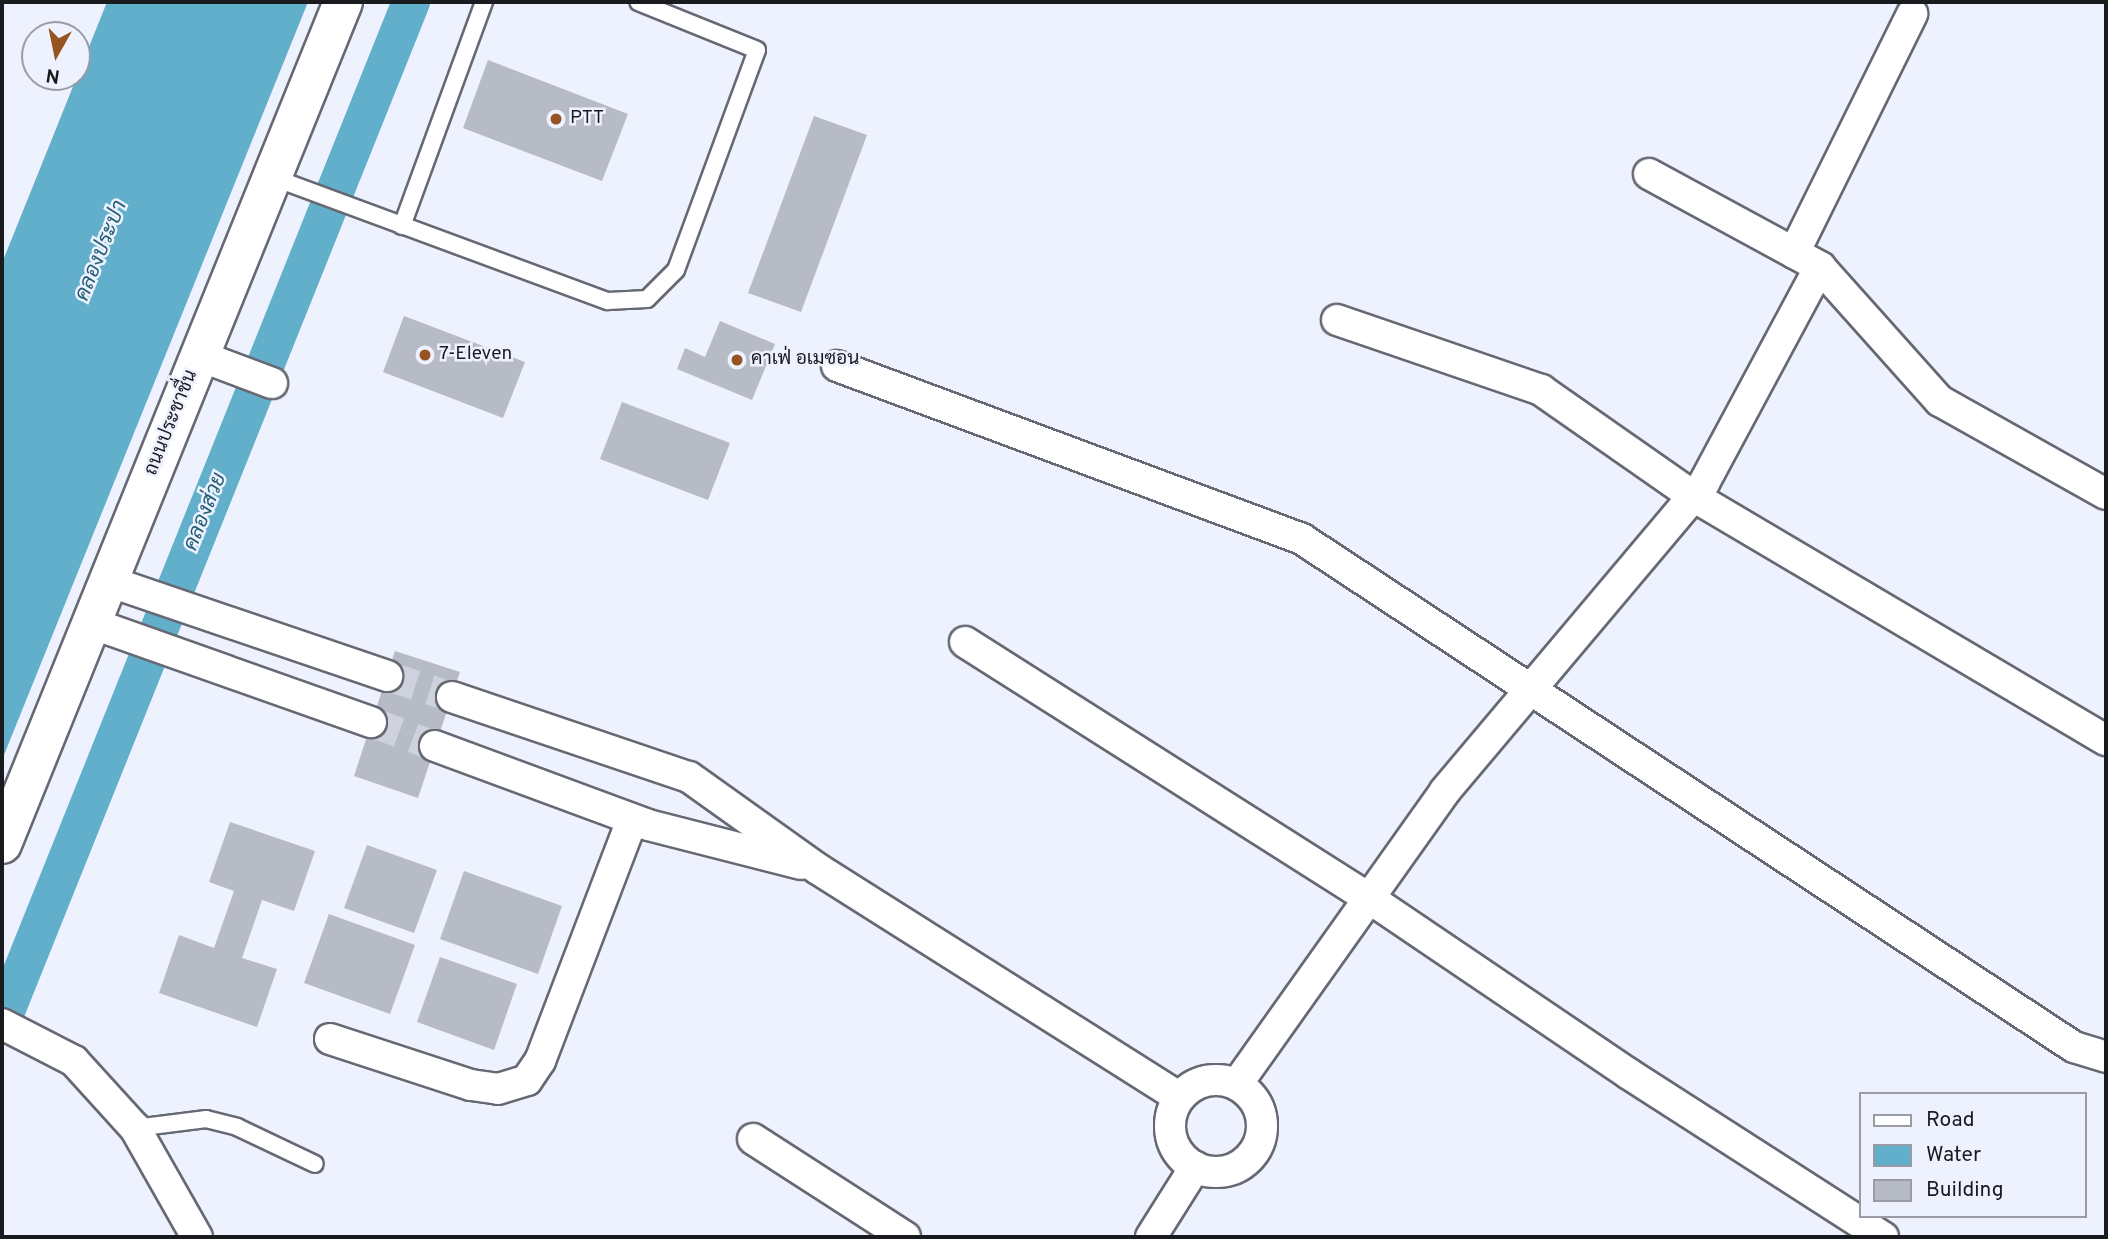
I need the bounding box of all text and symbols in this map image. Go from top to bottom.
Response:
north arrow [21,21,91,91]
text: N [44,62,62,88]
place label: PTT [570,108,604,130]
marker: PTT [548,111,564,127]
water label: คลองประปา [71,197,133,305]
place label: 7-Eleven [439,344,512,366]
marker: 7-Eleven [417,347,433,363]
place label: คาเฟ่ อเมซอน [751,349,859,371]
marker: คาเฟ่ อเมซอน [729,352,745,368]
street label: ถนนประชาชื่น [141,367,203,479]
water label: คลองส่วย [179,469,233,555]
legend [1860,1092,2087,1218]
text: Road [1926,1107,1975,1134]
text: Water [1926,1142,1981,1169]
text: Building [1926,1177,2004,1204]

